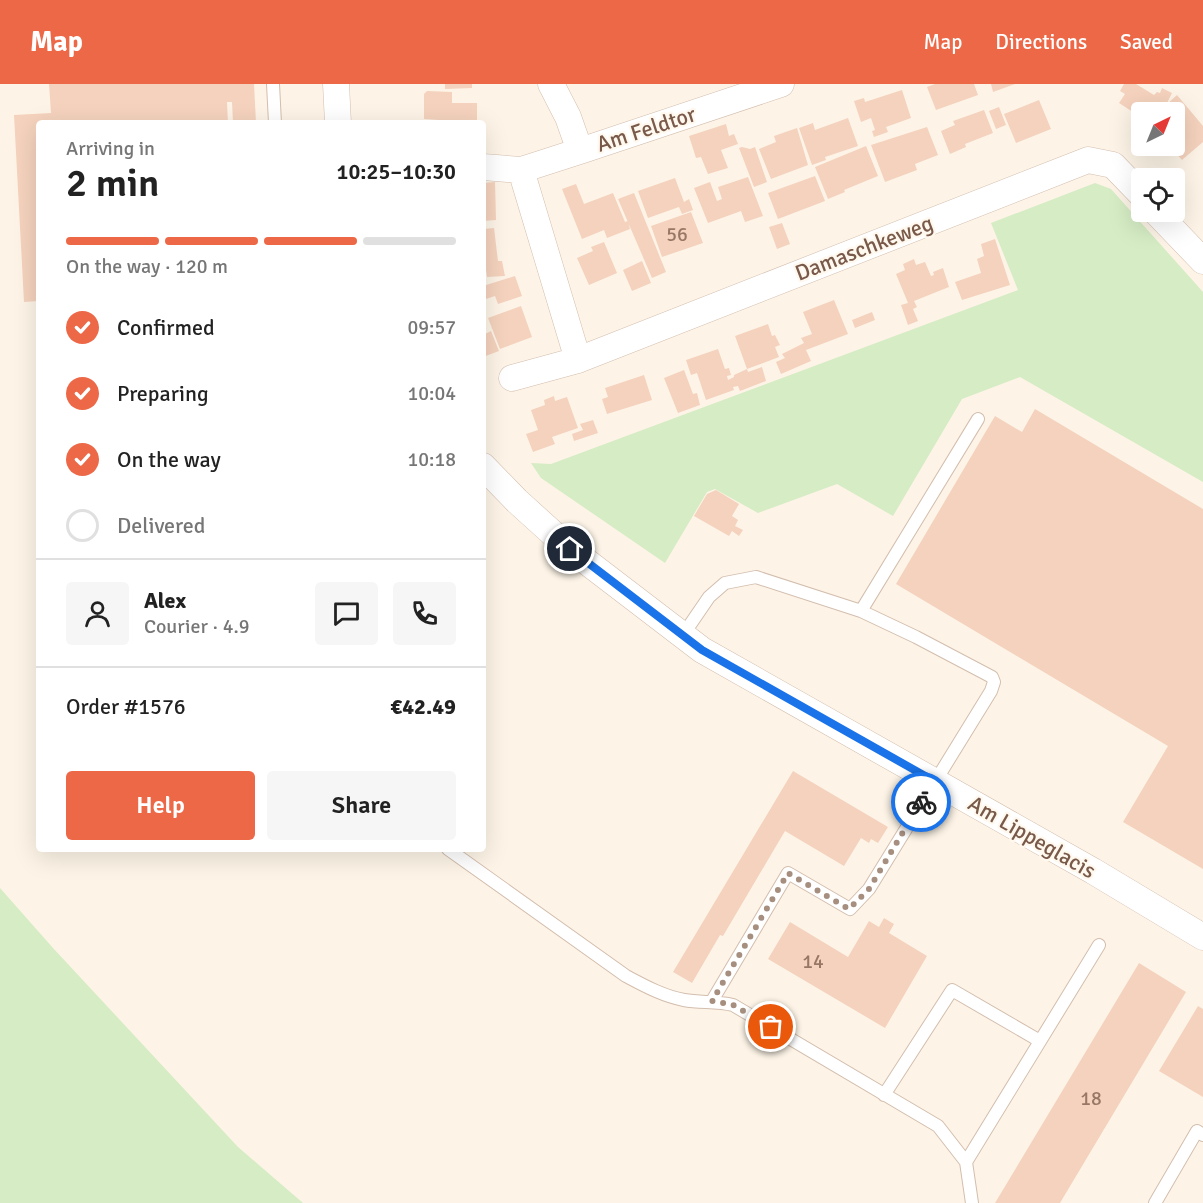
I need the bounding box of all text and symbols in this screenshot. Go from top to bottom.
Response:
text: Map [30,25,83,59]
text: Map [924,29,962,55]
text: Directions [995,29,1087,55]
text: Saved [1120,29,1173,55]
street label: Am Feldtor [593,100,699,158]
north arrow [1131,102,1185,156]
map controls [1131,102,1185,222]
text: Arriving in [66,136,155,161]
text: 10:25–10:30 [337,158,456,185]
text: 2 min [66,159,159,207]
button: locate [1131,168,1185,222]
street label: Damaschkeweg [791,209,937,287]
house number: 56 [666,222,688,247]
text: On the way · 120 m [66,254,228,279]
icon: check [66,311,99,344]
text: Confirmed [117,314,215,341]
text: 09:57 [407,315,456,340]
icon: check [66,377,99,410]
text: Preparing [117,380,209,407]
text: 10:04 [407,381,456,406]
icon: check [66,443,99,476]
text: On the way [117,446,221,473]
text: 10:18 [407,447,456,472]
text: Delivered [117,512,205,539]
pin [544,523,595,574]
icon: home [553,532,586,565]
button: person [66,582,129,645]
button: chat [315,582,378,645]
button: phone [393,582,456,645]
text: Alex [144,587,186,614]
text: Courier · 4.9 [144,614,250,639]
text: Order #1576 [66,693,186,720]
text: €42.49 [390,693,456,720]
button: Help [66,771,255,840]
button: Share [267,771,456,840]
courier [891,772,951,832]
icon: bike [905,786,938,819]
street label: Am Lippeglacis [964,790,1100,884]
house number: 14 [802,949,824,974]
pin [745,1001,796,1052]
icon: bag [754,1010,787,1043]
house number: 18 [1080,1086,1102,1111]

